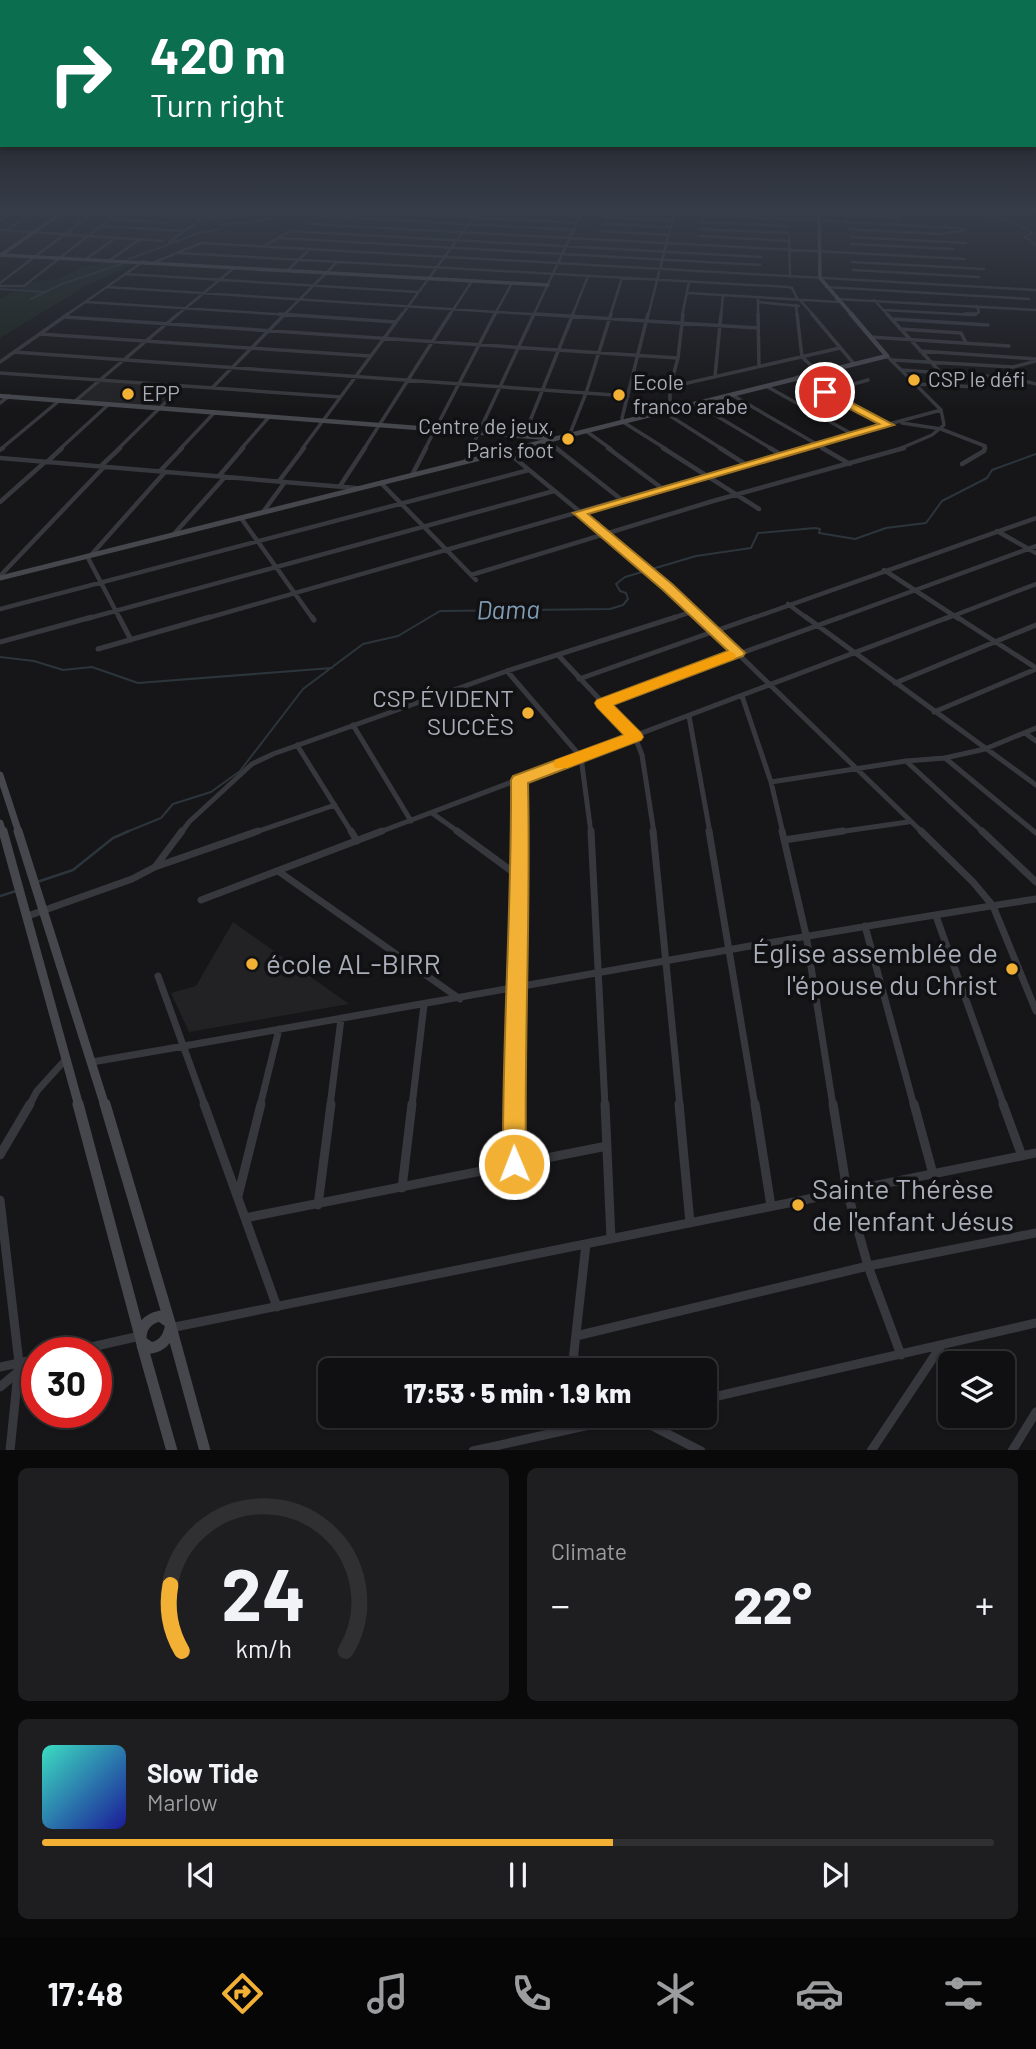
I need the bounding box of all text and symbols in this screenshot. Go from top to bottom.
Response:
text: 420 m [150,25,286,84]
icon: right [35,28,126,119]
text: Turn right [150,85,285,123]
pin [795,362,855,422]
place label: CSP le défi [928,366,1025,391]
place label: Ecole franco arabe [633,369,748,418]
marker: CSP le défi [906,372,922,388]
icon: arrive [806,373,844,411]
place label: EPP [142,380,180,405]
marker: EPP [120,386,136,402]
marker: Ecole franco arabe [611,387,627,403]
place label: Centre de jeux, Paris foot [418,413,554,462]
marker: Centre de jeux, Paris foot [560,431,576,447]
water label: Dama [476,592,540,625]
place label: CSP ÉVIDENT SUCCÈS [372,683,514,740]
marker: CSP ÉVIDENT SUCCÈS [520,705,536,721]
place label: Église assemblée de l'épouse du Christ [752,935,998,1001]
place label: école AL-BIRR [266,946,441,980]
marker: école AL-BIRR [244,956,260,972]
marker: Église assemblée de l'épouse du Christ [1004,961,1020,977]
position arrow [477,1127,551,1201]
place label: Sainte Thérèse de l'enfant Jésus [812,1171,1014,1237]
marker: Sainte Thérèse de l'enfant Jésus [790,1197,806,1213]
speed limit sign: 30 [21,1337,112,1428]
map controls [938,1351,1015,1428]
button: layers [938,1351,1015,1428]
text: 17:53 · 5 min · 1.9 km [404,1377,631,1408]
text: Climate [551,1537,627,1565]
text: 24 [221,1548,306,1636]
text: 22° [733,1572,812,1634]
text: − [551,1581,570,1627]
text: + [975,1581,994,1627]
text: km/h [235,1632,292,1662]
text: Slow Tide [147,1757,259,1788]
text: Marlow [147,1788,218,1816]
icon: previous [182,1856,220,1894]
icon: pause [499,1856,537,1894]
icon: next [816,1856,854,1894]
icon: directions [218,1969,267,2018]
icon: music [363,1969,412,2018]
icon: phone [507,1969,556,2018]
icon: climate [651,1969,700,2018]
icon: car [795,1969,844,2018]
icon: filters [939,1969,988,2018]
text: 17:48 [48,1974,123,2012]

